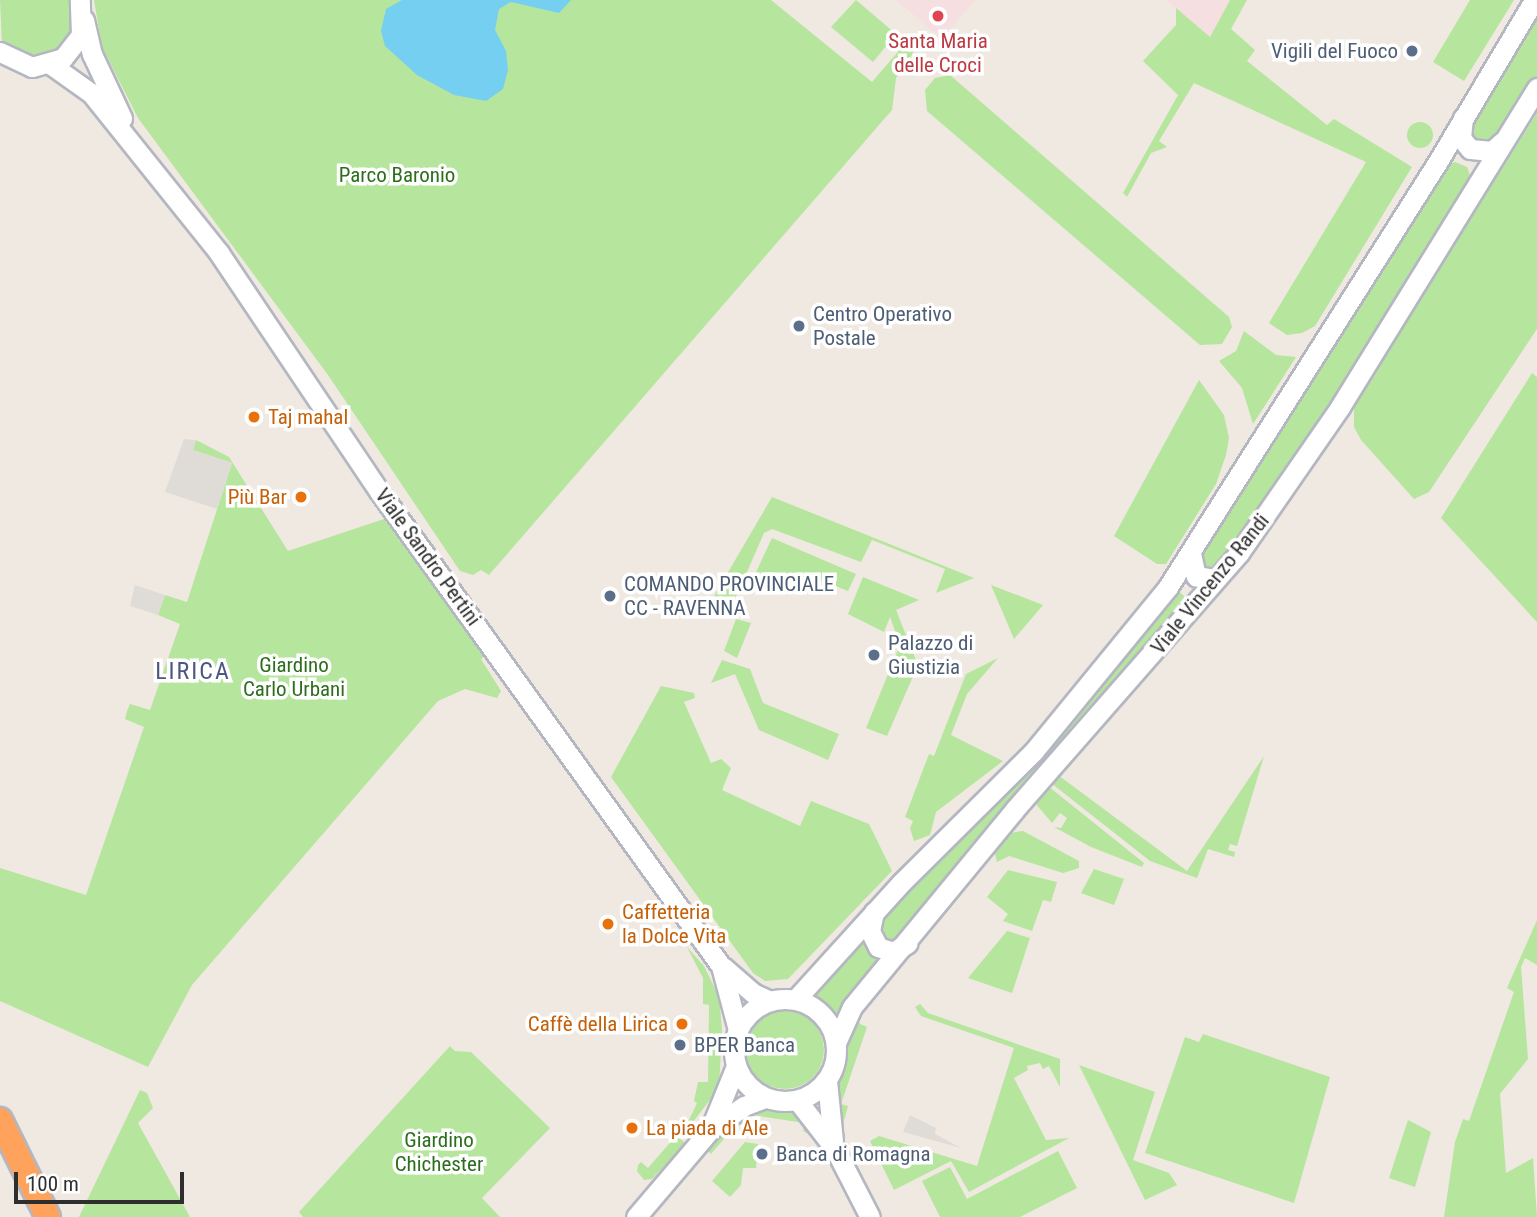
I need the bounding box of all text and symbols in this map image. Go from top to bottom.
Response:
marker: Santa Maria delle Croci [928,6,948,26]
place label: Santa Maria delle Croci [888,28,988,78]
place label: Vigili del Fuoco [1271,38,1398,64]
marker: Vigili del Fuoco [1404,43,1420,59]
park label: Parco Baronio [339,162,455,188]
place label: Centro Operativo Postale [813,301,952,351]
marker: Centro Operativo Postale [791,318,807,334]
place label: Taj mahal [268,404,348,430]
marker: Taj mahal [246,409,262,425]
street label: Viale Sandro Pertini [370,483,486,631]
place label: Più Bar [228,484,287,510]
marker: Più Bar [293,489,309,505]
street label: Viale Vincenzo Randi [1146,509,1274,659]
place label: COMANDO PROVINCIALE CC - RAVENNA [624,571,834,621]
marker: COMANDO PROVINCIALE CC - RAVENNA [602,588,618,604]
place label: Palazzo di Giustizia [888,630,973,680]
marker: Palazzo di Giustizia [866,647,882,663]
park label: Giardino Carlo Urbani [243,652,345,702]
district label: LIRICA [156,658,230,686]
place label: Caffetteria la Dolce Vita [622,899,726,949]
marker: Caffetteria la Dolce Vita [600,916,616,932]
place label: Caffè della Lirica [528,1011,668,1037]
marker: Caffè della Lirica [674,1016,690,1032]
place label: BPER Banca [694,1032,795,1058]
marker: BPER Banca [672,1037,688,1053]
place label: La piada di Ale [646,1115,768,1141]
marker: La piada di Ale [624,1120,640,1136]
park label: Giardino Chichester [395,1127,483,1177]
place label: Banca di Romagna [776,1141,930,1167]
marker: Banca di Romagna [754,1146,770,1162]
scale bar [18,1158,187,1202]
text: 100 m [27,1172,79,1196]

